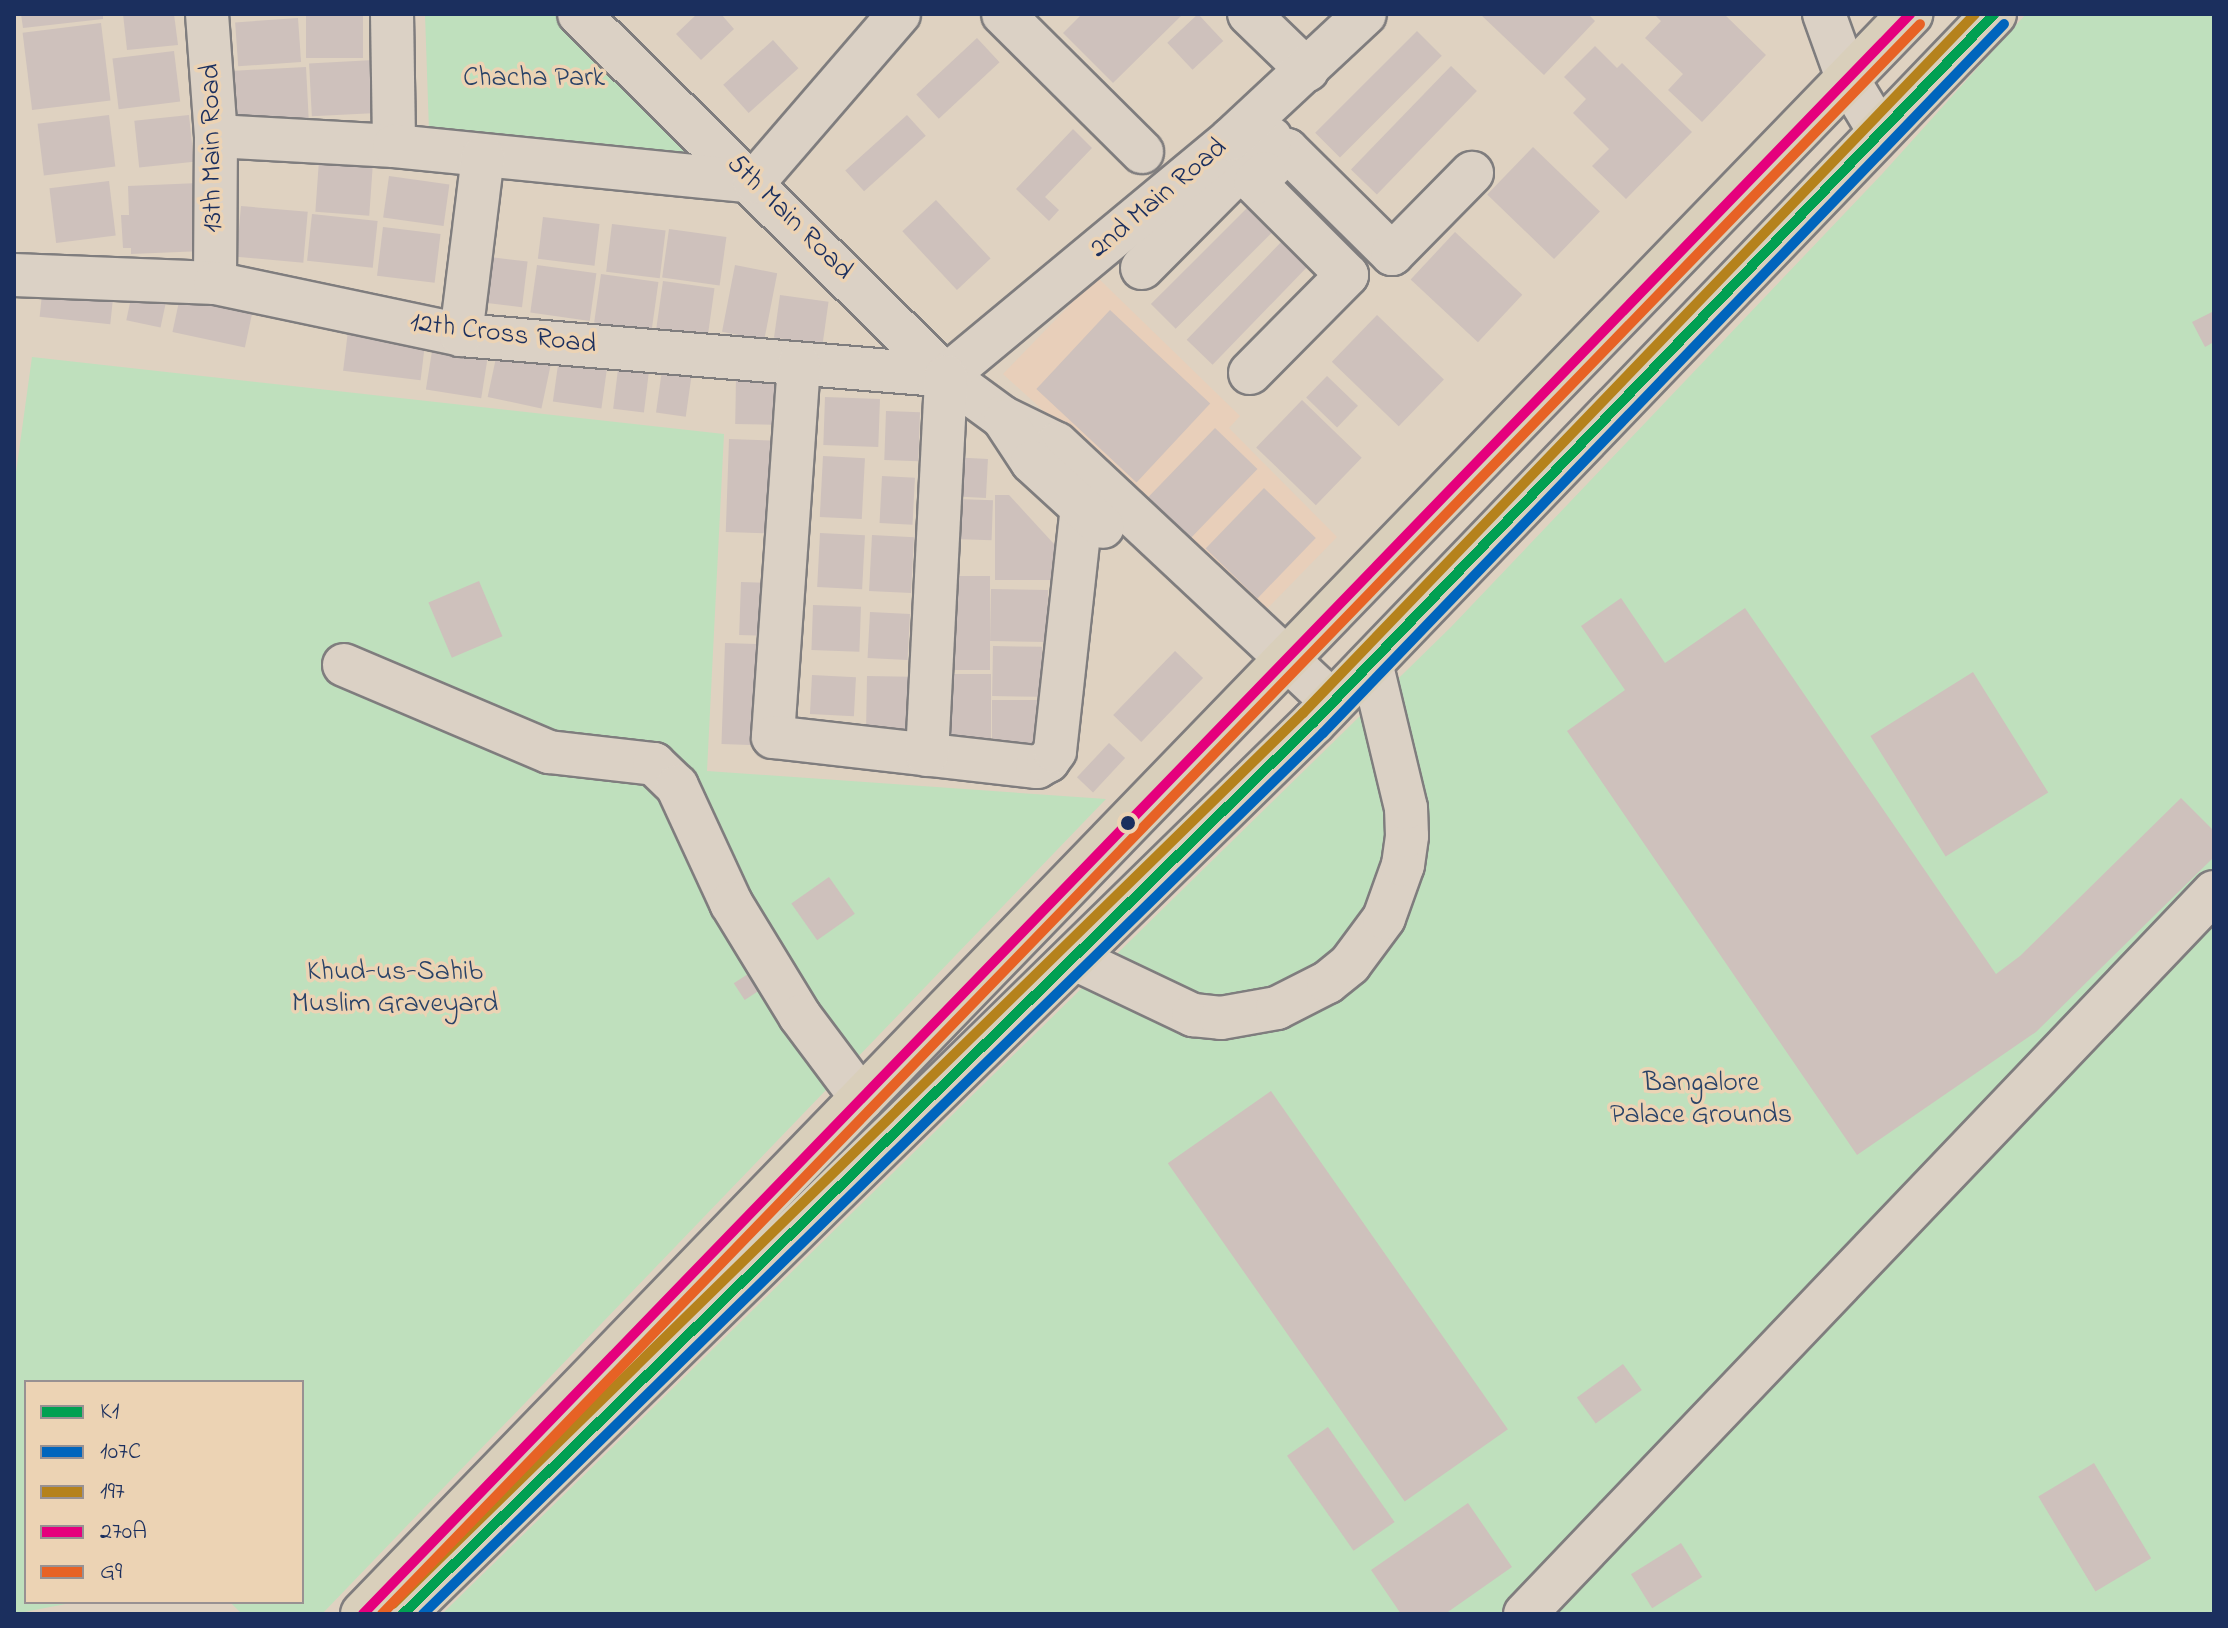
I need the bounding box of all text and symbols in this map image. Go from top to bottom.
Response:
park label: Chacha Park [463,62,605,96]
street label: 13th Main Road [195,63,231,233]
street label: 2nd Main Road [1083,132,1235,266]
street label: 5th Main Road [719,148,859,288]
street label: 12th Cross Road [408,307,598,363]
unlabelled marker [1120,815,1136,831]
park label: Khud-us-Sahib Muslim Graveyard [292,956,498,1022]
park label: Bangalore Palace Grounds [1610,1067,1792,1133]
legend [24,1380,304,1604]
text: K1 [100,1395,119,1430]
text: 107C [100,1435,141,1470]
text: 197 [100,1475,125,1510]
text: 270A [100,1515,147,1550]
text: G9 [100,1555,122,1590]

